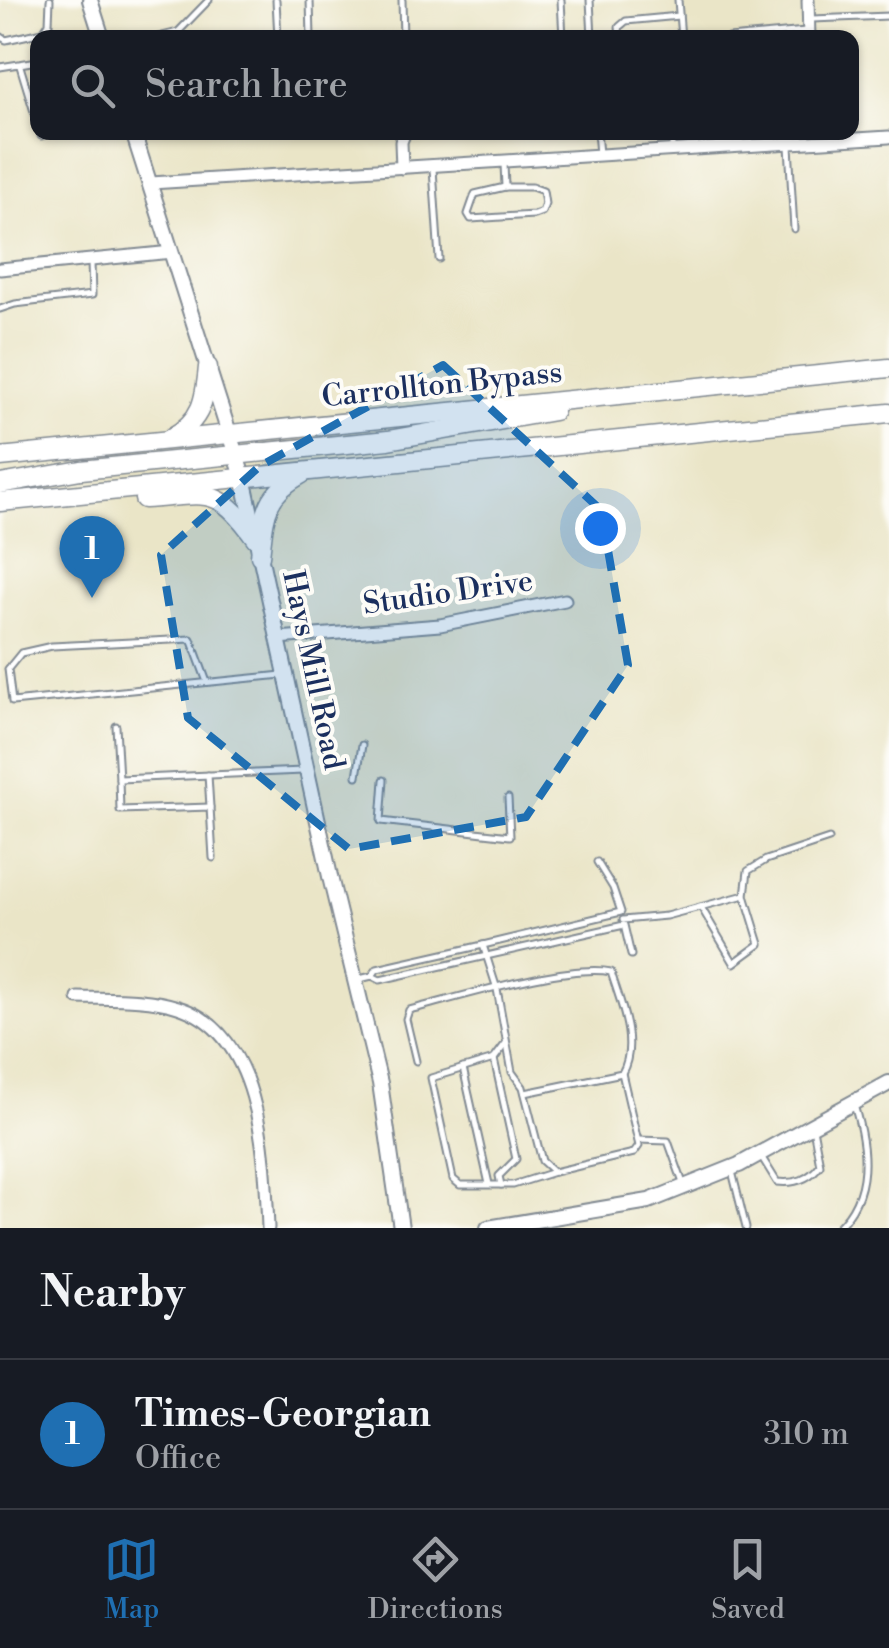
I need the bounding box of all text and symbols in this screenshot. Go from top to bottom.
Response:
search box [30,30,859,140]
icon: search [65,58,120,113]
text: Search here [145,62,348,109]
street label: Carrollton Bypass [320,353,564,417]
your location [575,503,626,554]
pin: 1 [59,516,124,598]
street label: Studio Drive [361,562,535,624]
street label: Hays Mill Road [273,567,353,773]
text: Nearby [40,1267,185,1320]
text: Times-Georgian [135,1391,431,1438]
text: 1 [65,1414,80,1454]
text: 310 m [763,1414,849,1454]
text: Office [135,1438,221,1478]
tab: Map [104,1532,159,1627]
tab: Directions [368,1532,503,1627]
tab: Saved [711,1532,785,1627]

